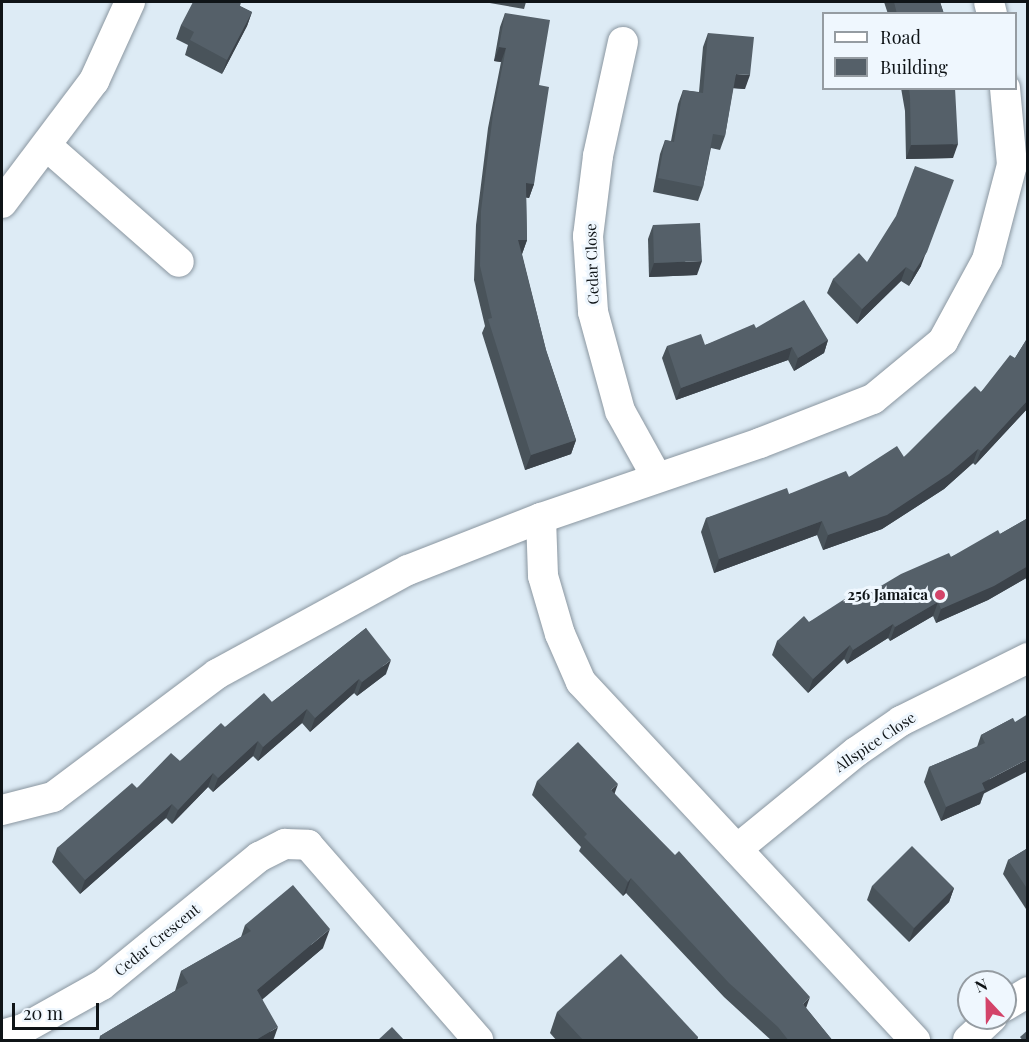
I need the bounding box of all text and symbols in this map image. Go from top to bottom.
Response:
legend [822,12,1017,90]
text: Road [880,25,921,49]
text: Building [880,55,948,79]
street label: Cedar Close [582,223,602,305]
place label: 256 Jamaica [847,586,928,604]
marker: 256 Jamaica [933,588,947,602]
street label: Allspice Close [831,708,919,776]
street label: Cedar Crescent [111,900,203,980]
north arrow [957,970,1017,1030]
text: N [972,973,990,997]
scale bar [15,991,102,1029]
text: 20 m [23,1001,63,1025]

